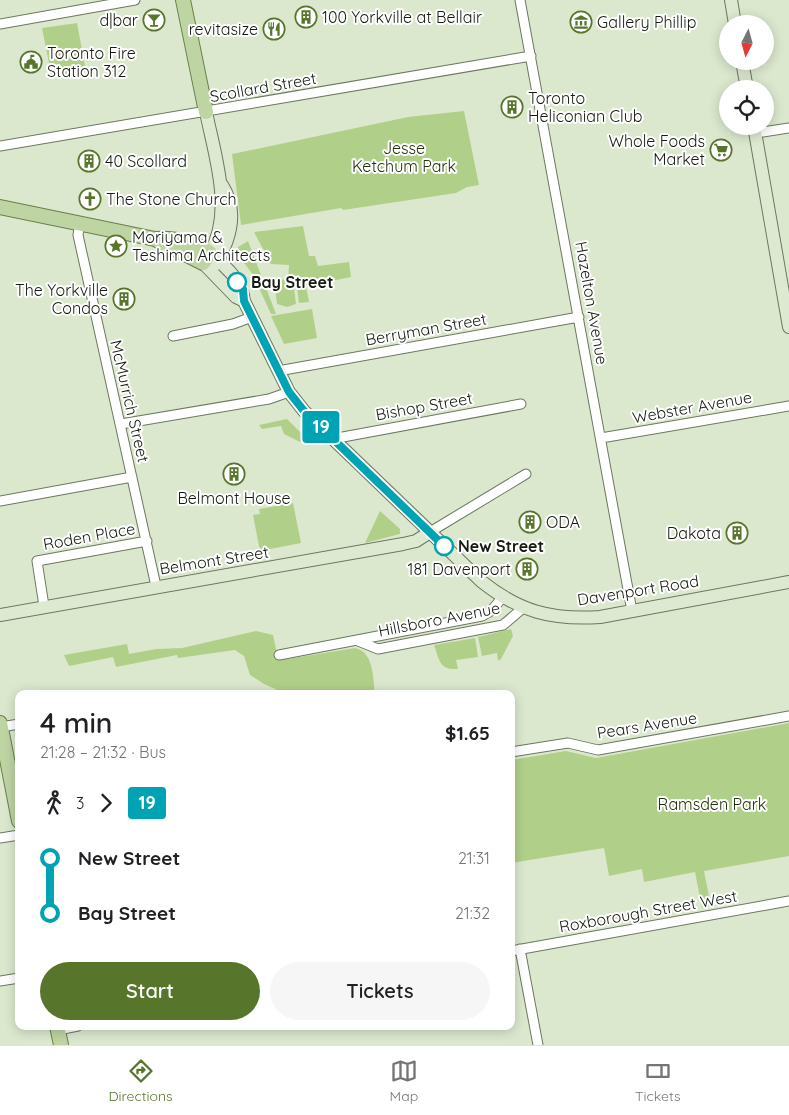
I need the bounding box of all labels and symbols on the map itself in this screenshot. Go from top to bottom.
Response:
building icon: 100 Yorkville at Bellair [294,5,318,29]
place label: 100 Yorkville at Bellair [322,7,482,27]
bar icon: d|bar [142,8,166,32]
place label: d|bar [99,10,138,30]
museum icon: Gallery Phillip [569,10,593,34]
place label: Gallery Phillip [597,12,696,32]
north arrow [719,15,774,70]
restaurant icon: revitasize [262,17,286,41]
place label: revitasize [189,19,258,39]
place label: Toronto Fire Station 312 [47,43,136,81]
public building icon: Toronto Fire Station 312 [19,50,43,74]
street label: Scollard Street [208,68,318,106]
place label: Toronto Heliconian Club [528,88,642,126]
building icon: Toronto Heliconian Club [500,95,524,119]
place label: Whole Foods Market [609,131,705,169]
park label: Jesse Ketchum Park [352,138,456,176]
supermarket icon: Whole Foods Market [709,138,733,162]
building icon: 40 Scollard [77,149,101,173]
place label: 40 Scollard [105,151,187,171]
church icon: The Stone Church [78,187,102,211]
place label: The Stone Church [106,189,237,209]
place label: Moriyama & Teshima Architects [132,227,270,265]
place icon: Moriyama & Teshima Architects [104,234,128,258]
street label: Hazelton Avenue [571,240,613,366]
marker: Bay Street [227,272,247,292]
place label: Bay Street [251,272,334,292]
place label: The Yorkville Condos [15,280,108,318]
building icon: The Yorkville Condos [112,287,136,311]
street label: Berryman Street [364,309,488,349]
street label: McMurrich Street [106,338,154,464]
street label: Webster Avenue [631,387,753,427]
street label: Bishop Street [374,388,474,424]
line badge: 19 [298,411,344,443]
building icon: Belmont House [222,462,246,486]
place label: Belmont House [177,488,291,508]
building icon: ODA [518,510,542,534]
place label: ODA [546,512,580,532]
street label: Roden Place [42,518,136,554]
building icon: Dakota [725,521,749,545]
place label: Dakota [667,523,721,543]
marker: New Street [434,536,454,556]
place label: New Street [458,536,544,556]
street label: Belmont Street [158,542,270,578]
building icon: 181 Davenport [515,557,539,581]
place label: 181 Davenport [408,559,511,579]
street label: Davenport Road [576,571,700,609]
street label: Hillsboro Avenue [376,597,502,641]
street label: Pears Avenue [596,707,698,743]
park label: Ramsden Park [658,794,766,814]
street label: Roxborough Street West [557,885,739,937]

